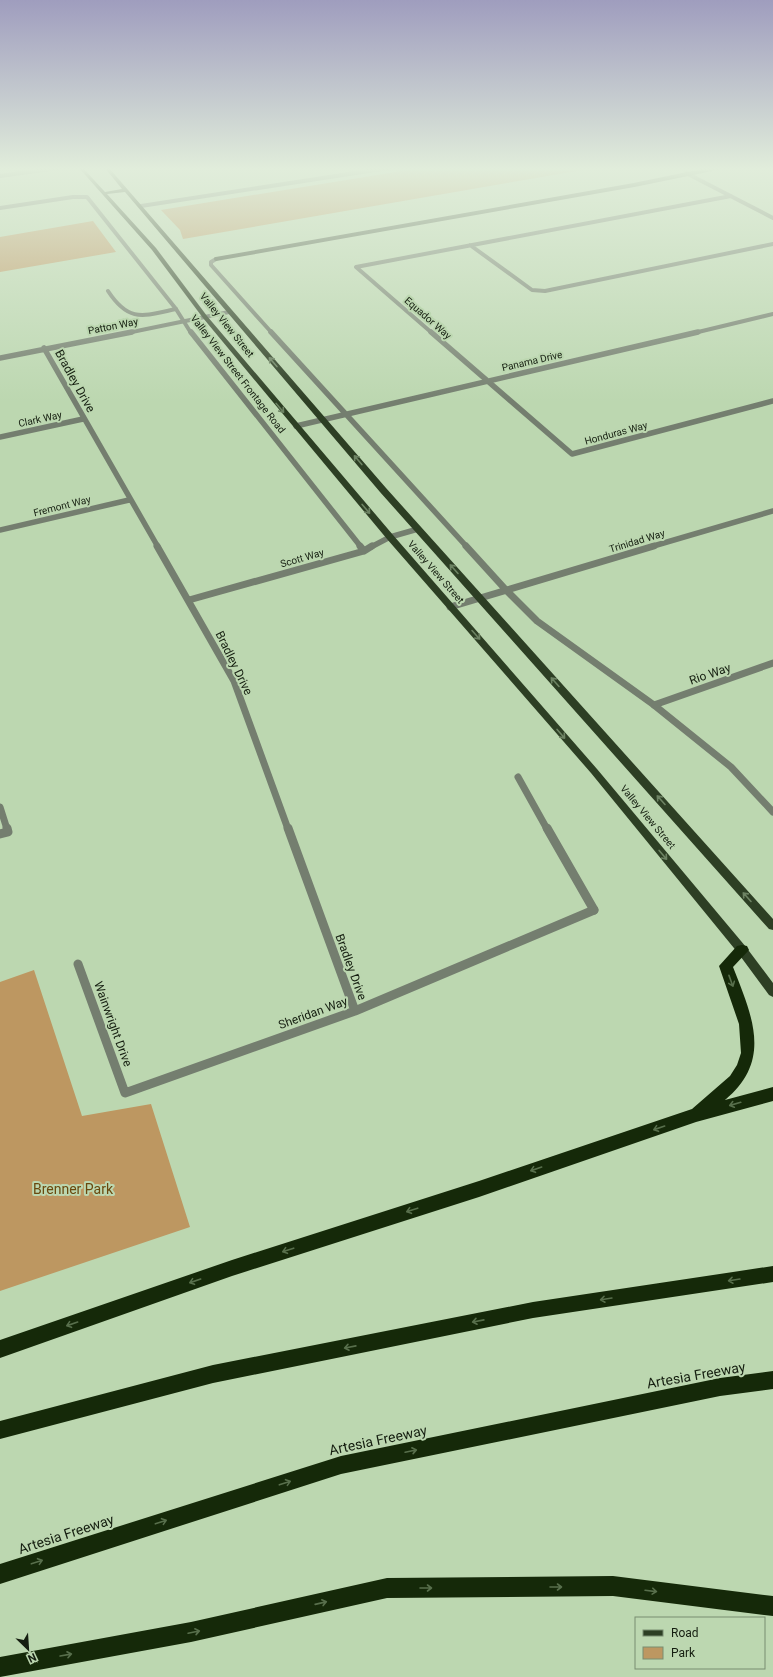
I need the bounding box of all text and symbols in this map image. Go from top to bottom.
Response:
street label: Valley View Street [198,291,256,359]
street label: Equador Way [402,295,454,341]
street label: Valley View Street Frontage Road [188,313,288,435]
street label: Patton Way [87,316,139,336]
street label: Bradley Drive [52,347,98,415]
street label: Panama Drive [501,349,563,373]
one-way arrow [268,357,277,367]
one-way arrow [276,402,285,413]
street label: Clark Way [17,409,63,429]
street label: Honduras Way [583,419,649,447]
one-way arrow [353,455,362,465]
street label: Fremont Way [32,494,92,518]
one-way arrow [361,504,370,515]
street label: Trinidad Way [608,527,666,555]
street label: Valley View Street [406,538,466,606]
street label: Scott Way [279,546,325,569]
one-way arrow [449,564,459,574]
street label: Bradley Drive [212,629,256,697]
one-way arrow [471,630,480,640]
street label: Rio Way [688,660,733,688]
one-way arrow [551,677,560,688]
one-way arrow [557,728,566,739]
street label: Valley View Street [618,783,678,851]
one-way arrow [656,795,665,805]
one-way arrow [659,850,668,861]
one-way arrow [742,892,752,902]
street label: Bradley Drive [333,932,369,1002]
one-way arrow [728,975,736,987]
street label: Wainwright Drive [91,979,135,1069]
street label: Sheridan Way [277,994,350,1032]
one-way arrow [729,1101,742,1108]
one-way arrow [652,1125,665,1132]
one-way arrow [530,1166,542,1174]
park label: Brenner Park [33,1181,114,1197]
one-way arrow [406,1207,419,1214]
one-way arrow [282,1247,295,1254]
one-way arrow [728,1276,741,1284]
one-way arrow [189,1278,202,1285]
one-way arrow [600,1295,613,1303]
one-way arrow [472,1317,485,1325]
one-way arrow [67,1320,79,1328]
one-way arrow [344,1343,357,1351]
street label: Artesia Freeway [646,1358,747,1392]
street label: Artesia Freeway [328,1422,429,1458]
one-way arrow [404,1446,417,1454]
one-way arrow [278,1479,291,1486]
street label: Artesia Freeway [16,1511,116,1557]
one-way arrow [155,1518,167,1526]
one-way arrow [30,1558,43,1565]
one-way arrow [549,1583,562,1591]
one-way arrow [419,1584,432,1592]
one-way arrow [644,1587,657,1595]
one-way arrow [314,1599,327,1607]
legend [635,1617,765,1669]
text: Road [671,1626,699,1640]
one-way arrow [187,1627,200,1635]
north arrow [8,1629,48,1669]
text: Park [671,1646,696,1660]
text: N [26,1650,38,1665]
one-way arrow [59,1651,72,1659]

